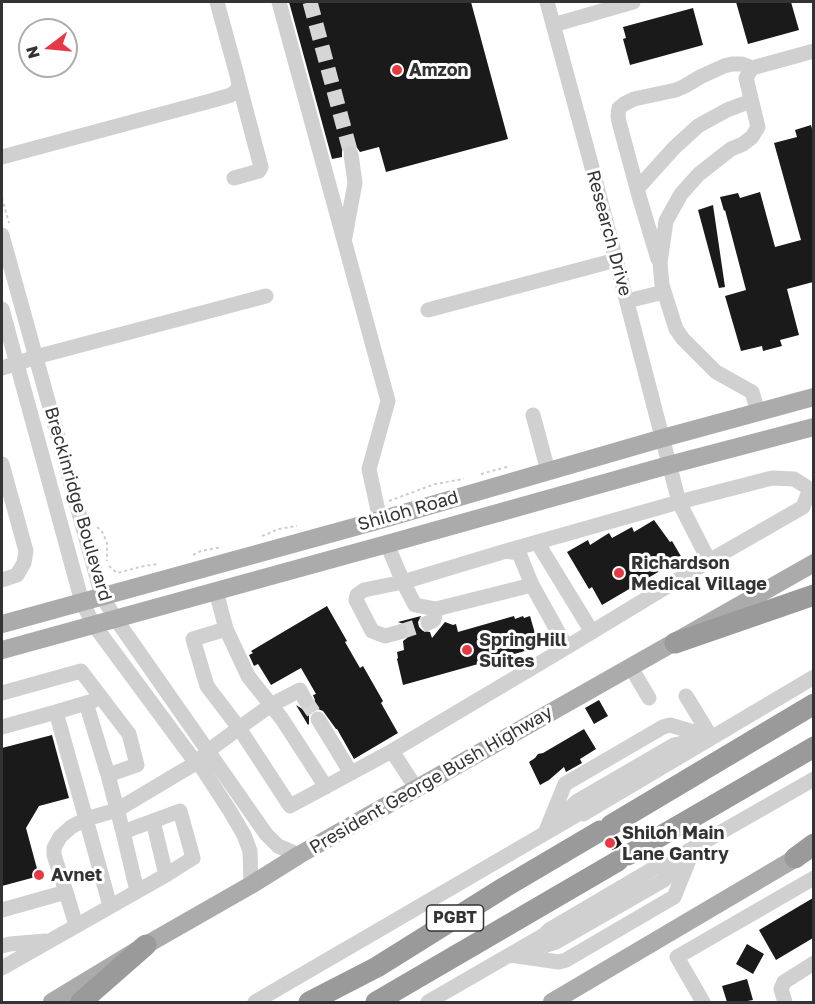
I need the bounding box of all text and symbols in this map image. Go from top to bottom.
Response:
north arrow [18,18,78,78]
text: N [21,44,44,61]
place label: Amzon [409,59,468,81]
marker: Amzon [390,63,404,77]
street label: Research Drive [582,168,636,298]
street label: Breckinridge Boulevard [40,404,116,604]
street label: Shiloh Road [355,486,461,536]
place label: Richardson Medical Village [631,552,767,594]
marker: Richardson Medical Village [612,566,626,580]
place label: SpringHill Suites [479,629,567,672]
marker: SpringHill Suites [460,643,474,657]
street label: President George Bush Highway [306,701,556,859]
place label: Shiloh Main Lane Gantry [622,822,729,864]
marker: Shiloh Main Lane Gantry [603,836,617,850]
place label: Avnet [51,864,102,886]
marker: Avnet [32,868,46,882]
road number: PGBT [426,905,484,931]

